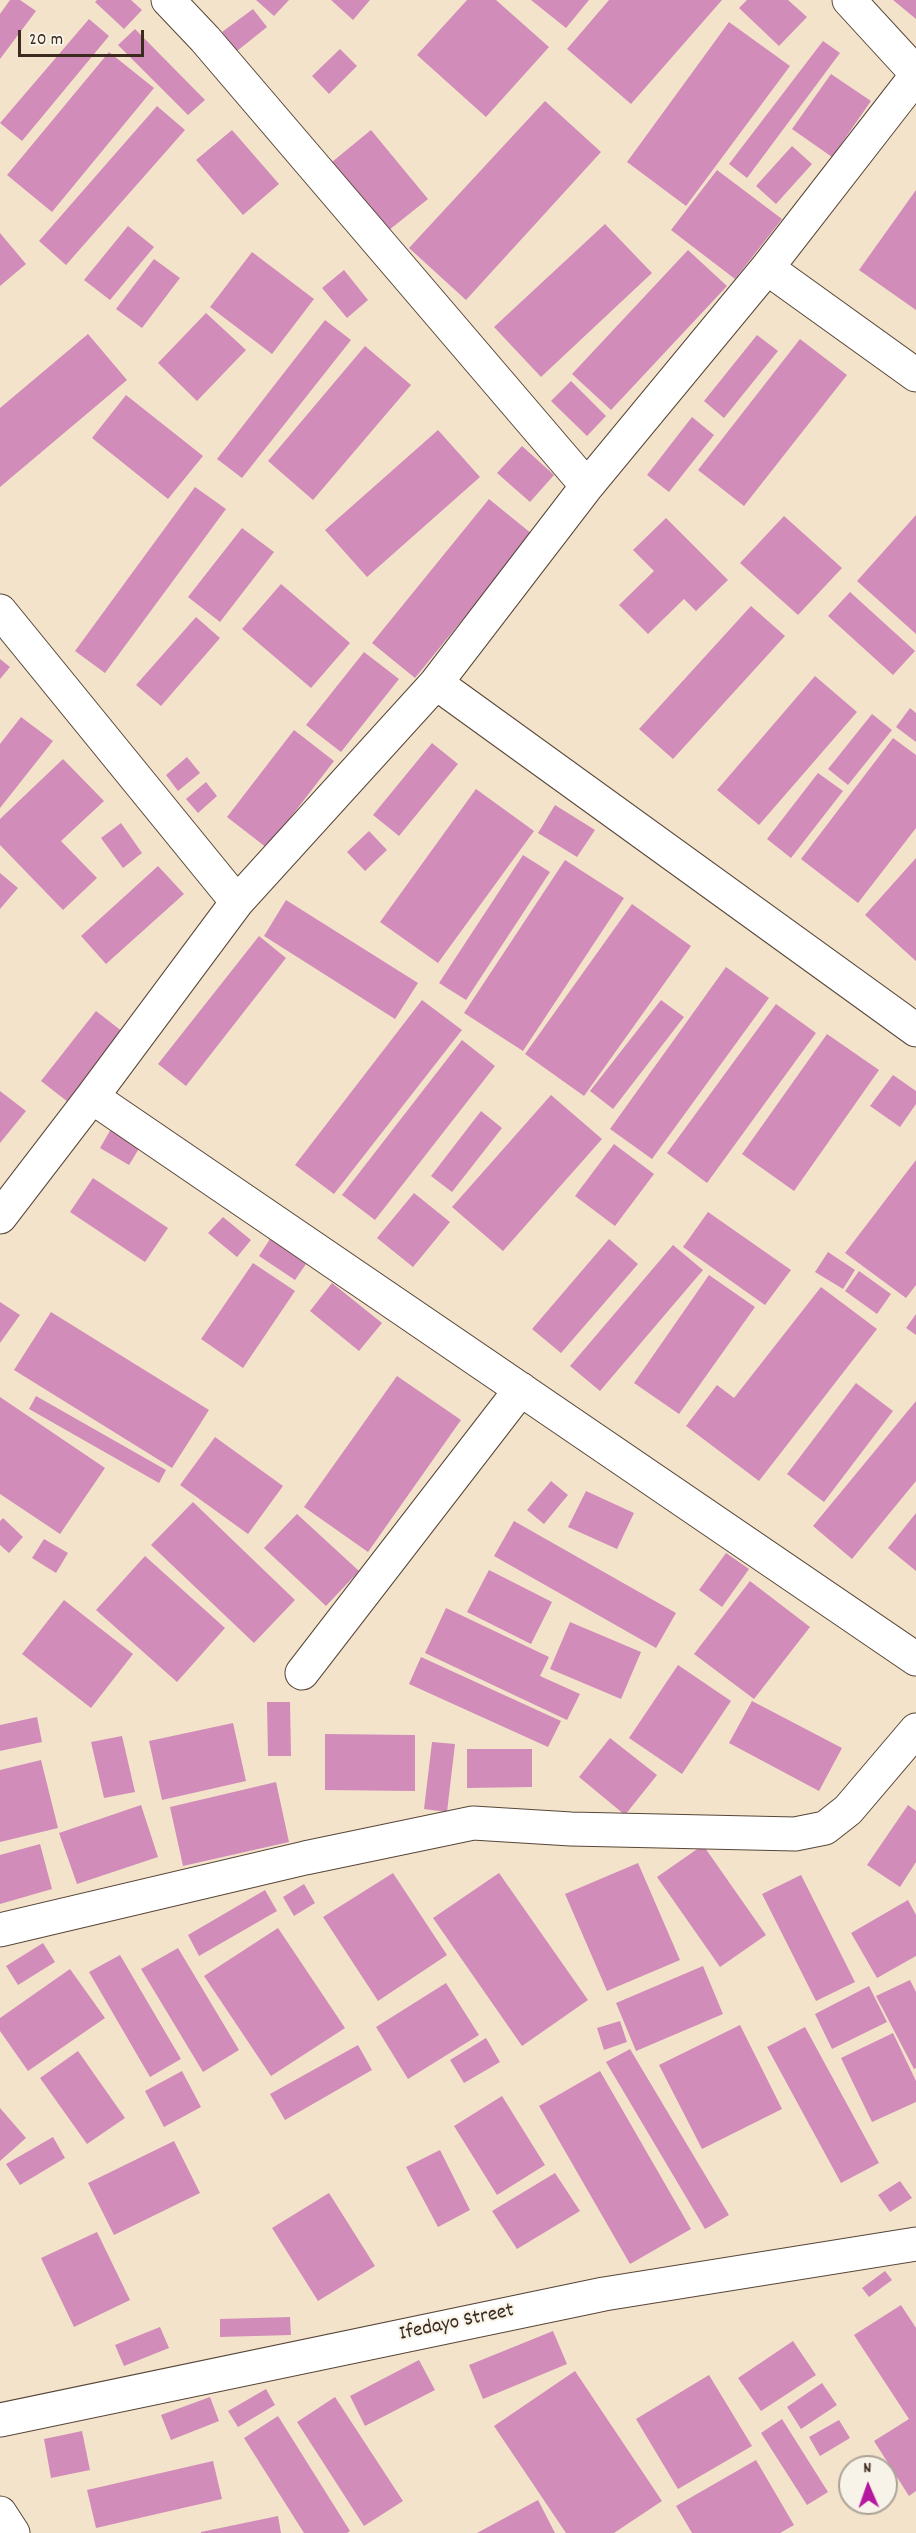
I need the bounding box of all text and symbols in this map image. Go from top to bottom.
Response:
scale bar [21,18,147,56]
text: 20 m [29,28,63,53]
street label: Ifedayo Street [397,2300,517,2348]
north arrow [838,2455,898,2515]
text: N [863,2457,872,2480]

